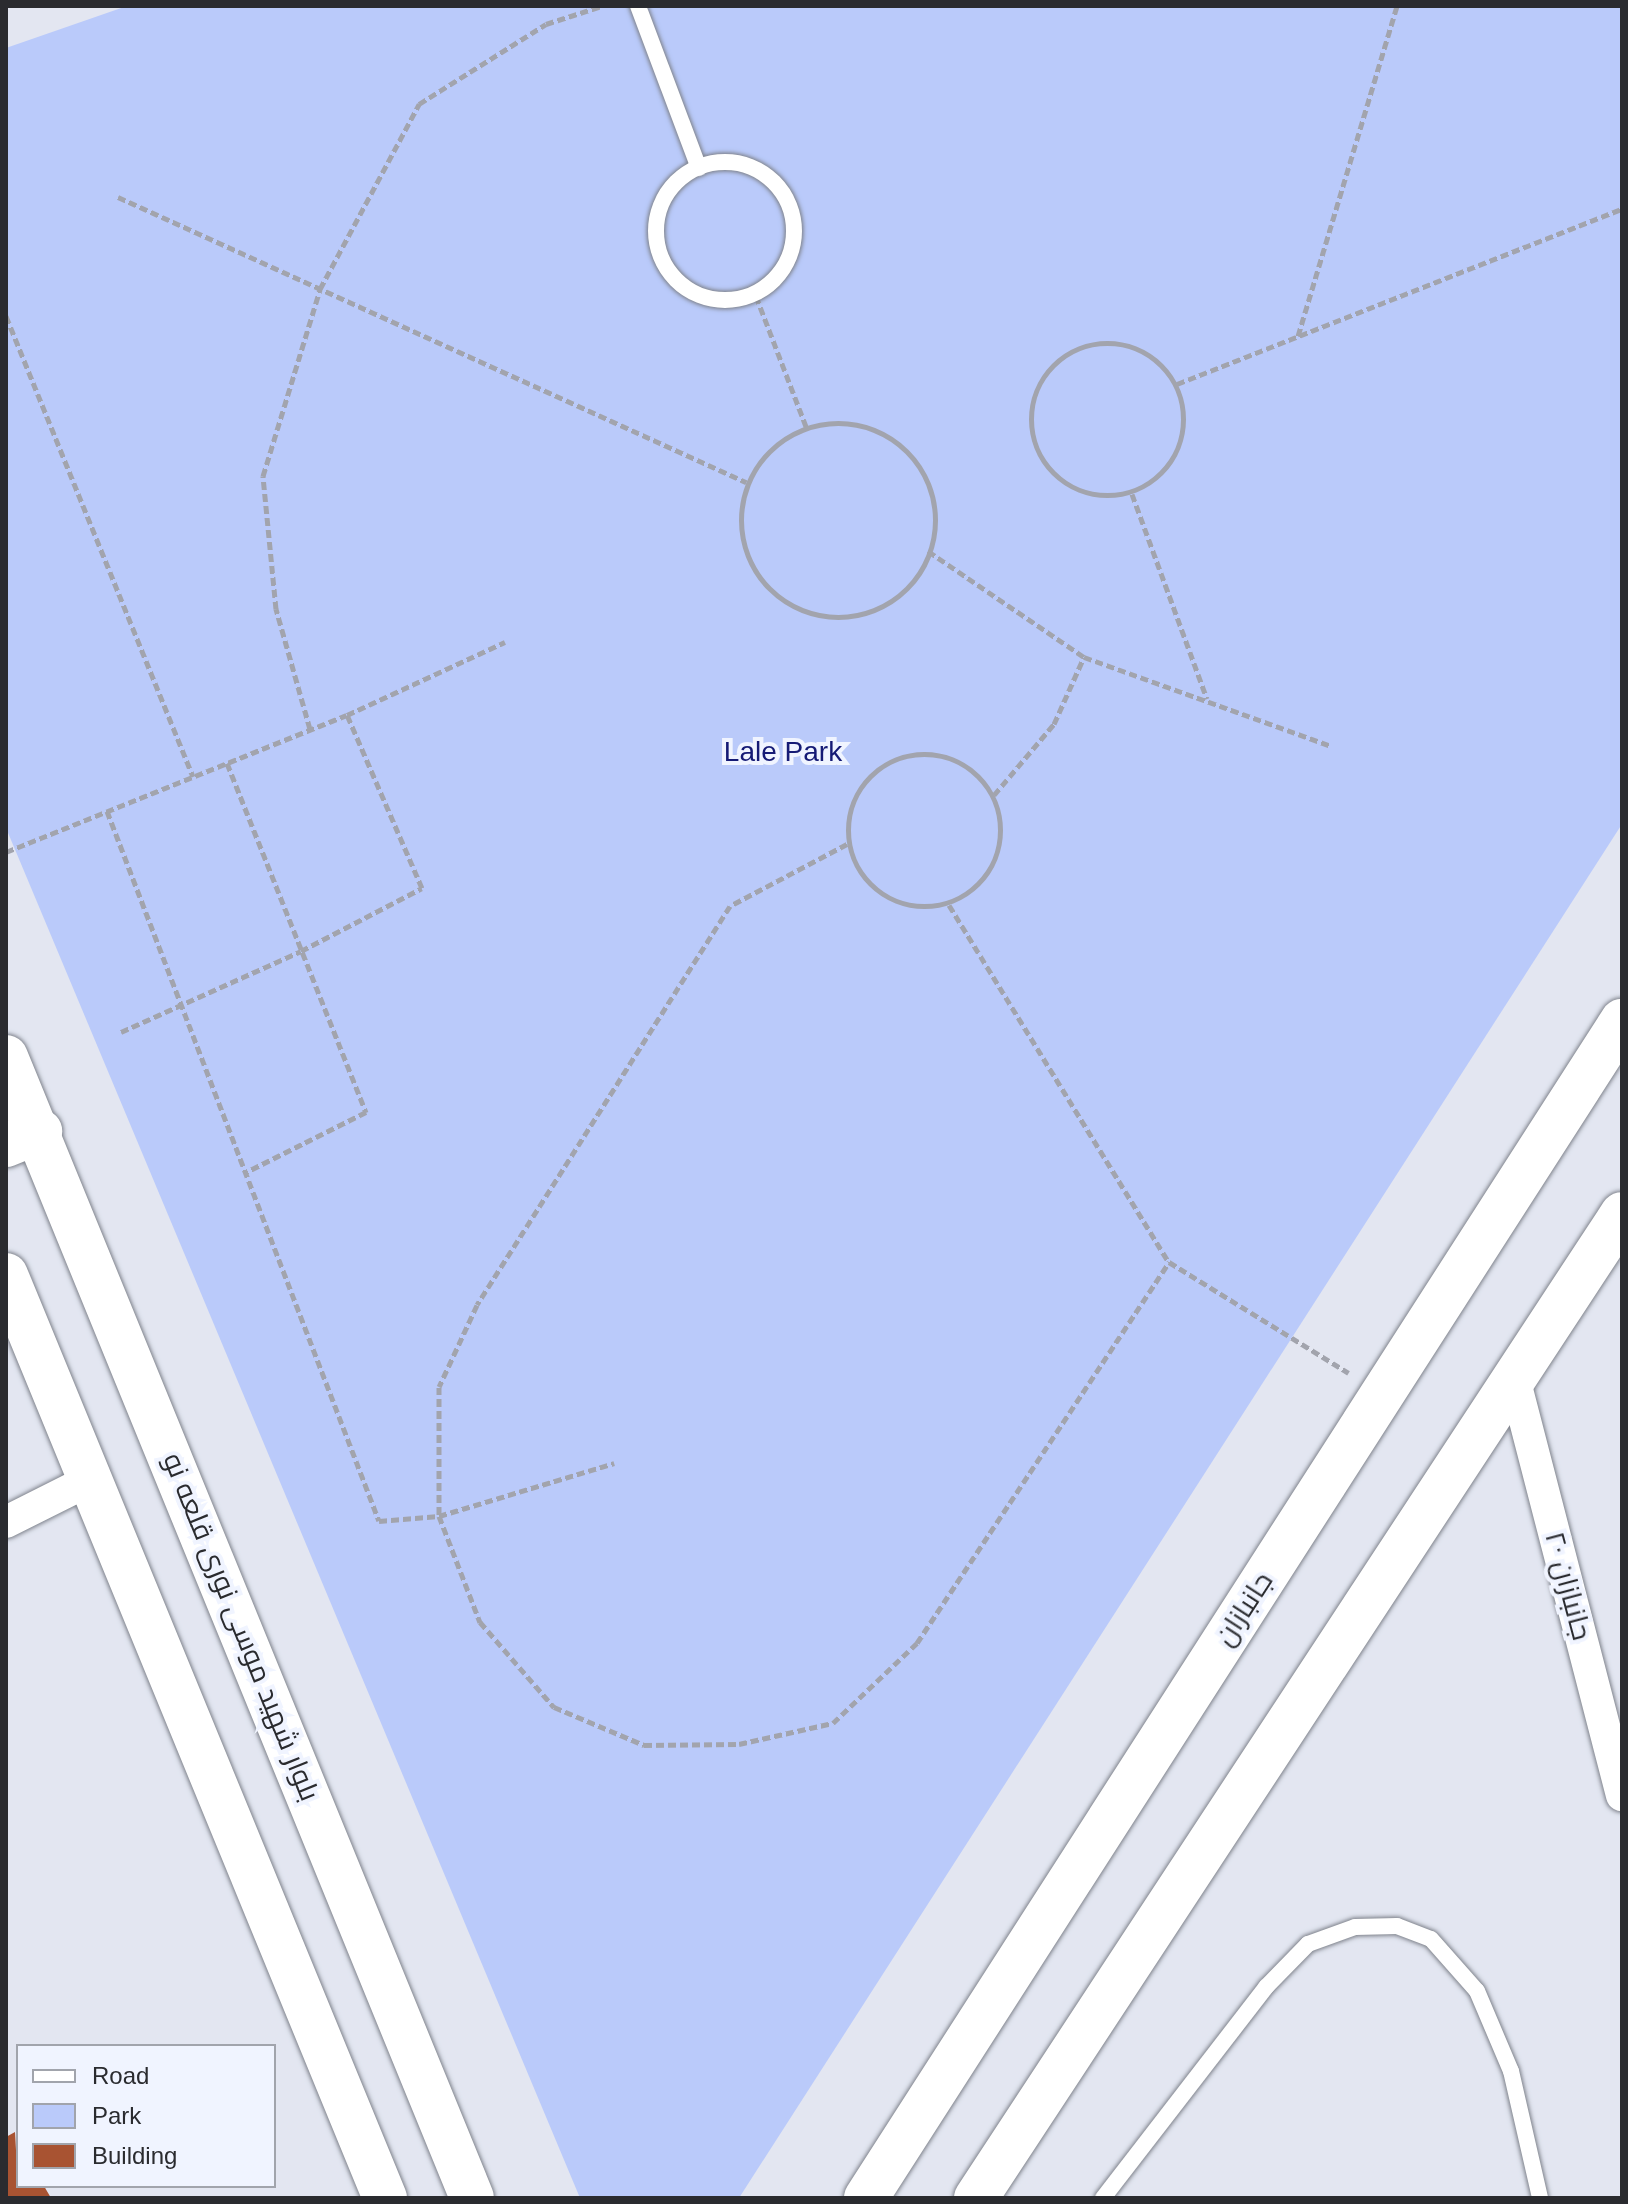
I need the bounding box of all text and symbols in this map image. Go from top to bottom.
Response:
park label: Lale Park [724,735,842,769]
street label: بلوار شهید موسی نوری قلعه نو [156,1448,326,1806]
street label: جانبازان ۲۰ [1537,1528,1599,1644]
street label: جانبازان [1208,1566,1280,1652]
legend [16,2044,276,2188]
text: Road [92,2062,149,2089]
text: Park [92,2102,141,2129]
text: Building [92,2142,177,2169]

